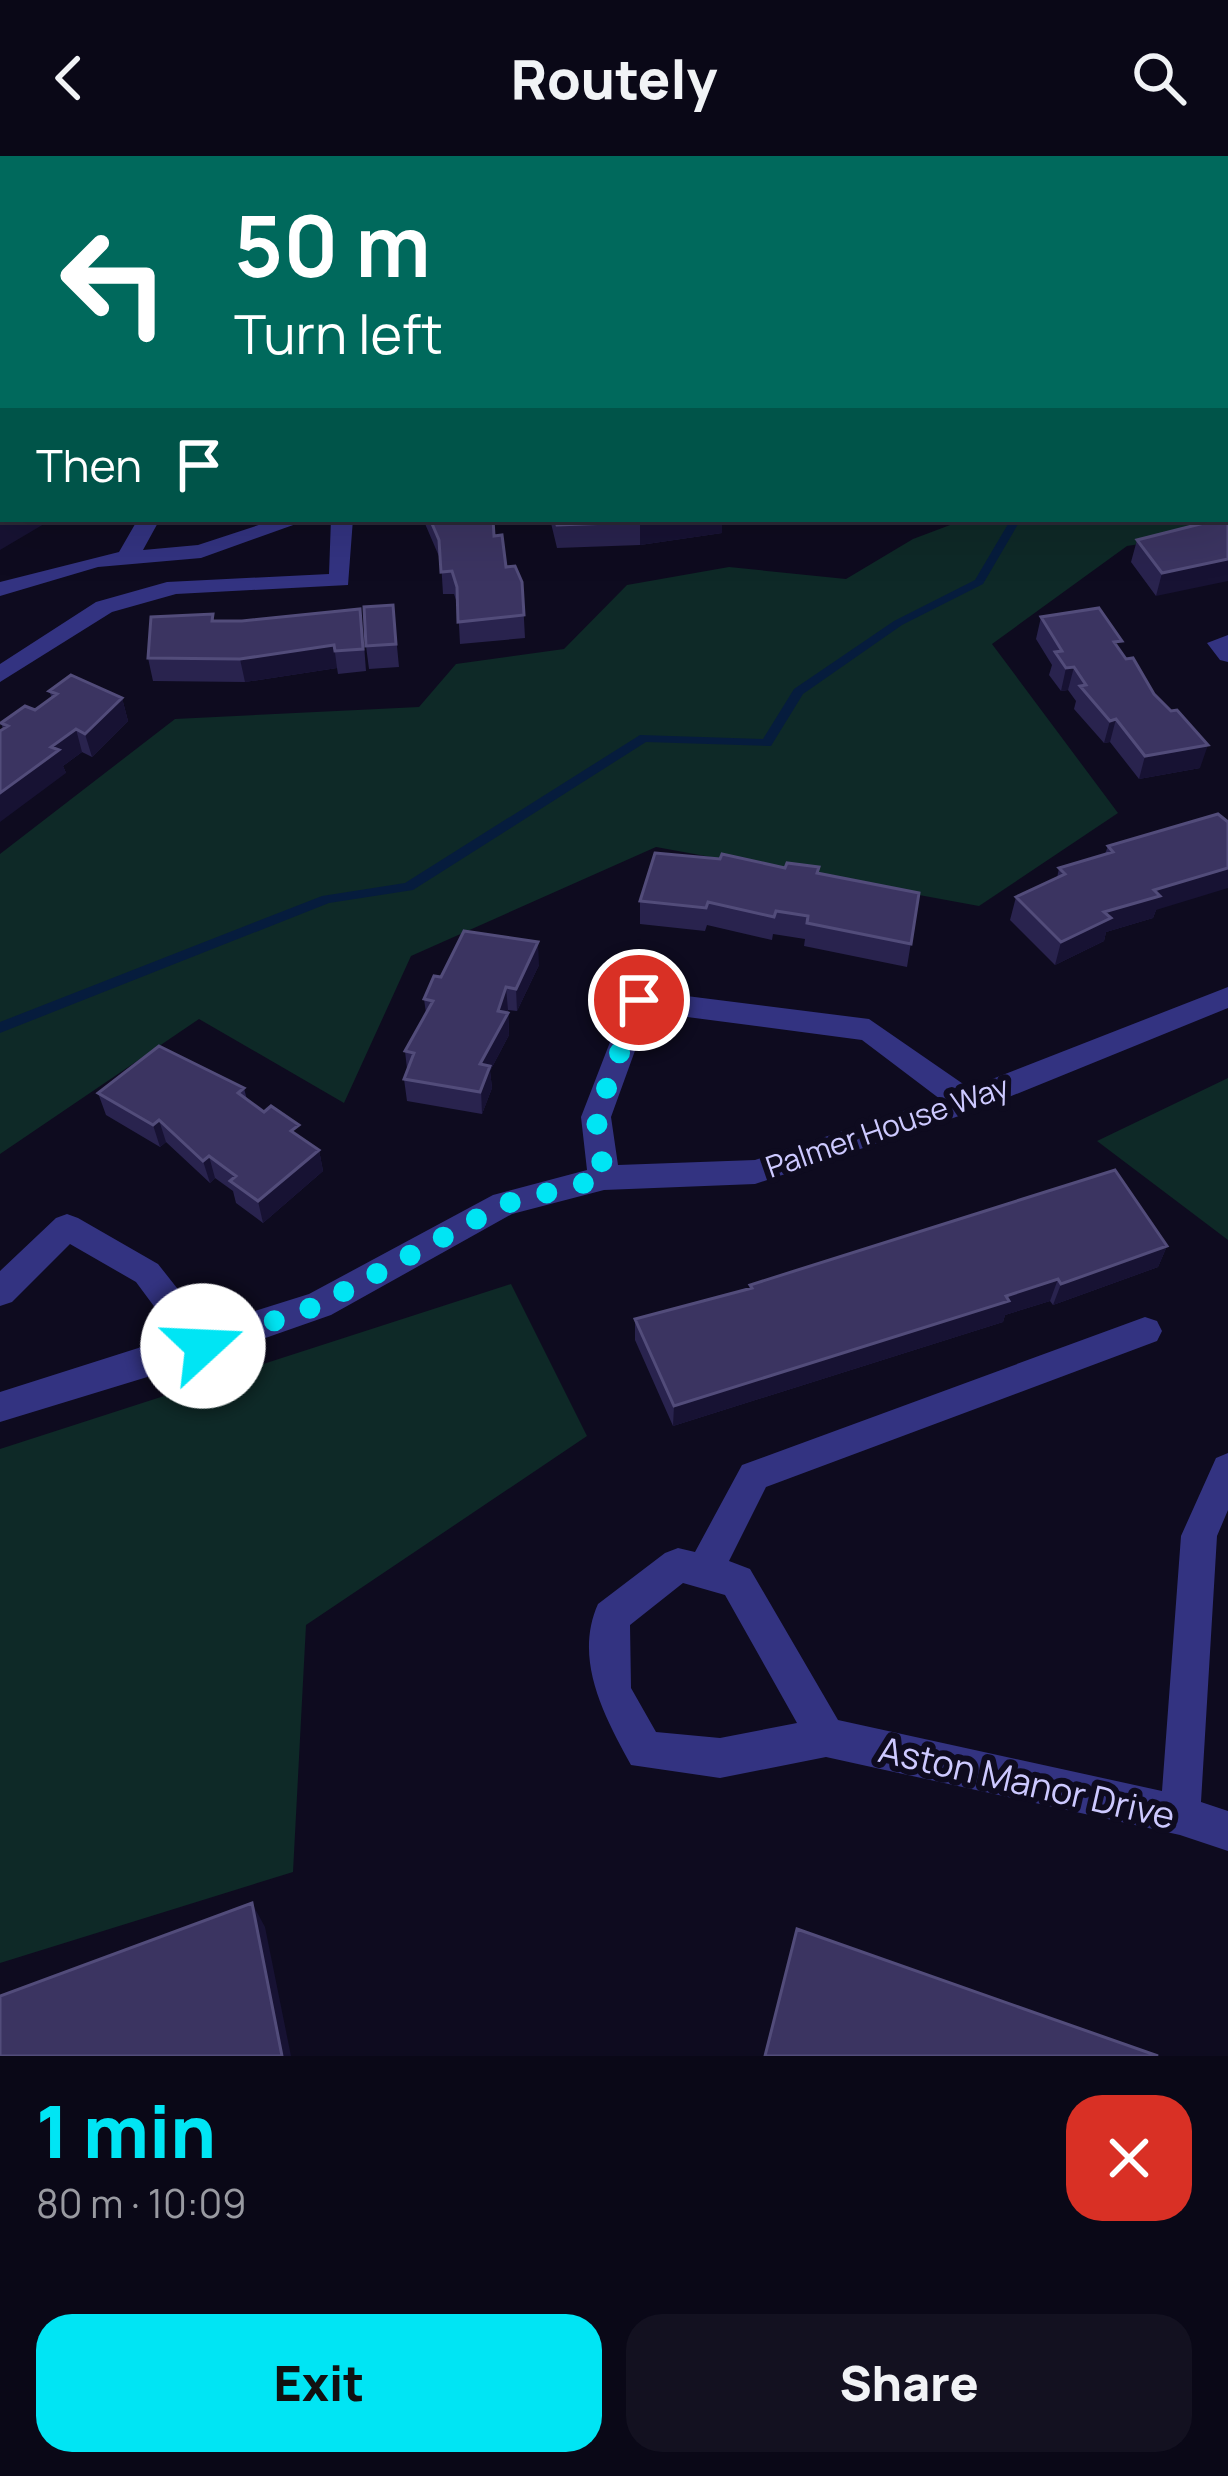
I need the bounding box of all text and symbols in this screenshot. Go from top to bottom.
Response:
text: Routely [511,41,717,115]
icon: back [36,45,102,111]
icon: search [1126,45,1192,111]
text: 50 m [234,187,431,302]
icon: left [36,204,192,360]
text: Turn left [234,296,443,370]
icon: arrive [166,432,232,498]
text: Then [36,434,142,496]
pin [588,949,690,1051]
icon: arrive [606,967,672,1033]
street label: Palmer House Way [760,1065,1014,1187]
position arrow [140,1283,266,1409]
street label: Aston Manor Drive [874,1724,1180,1840]
text: 1 min [36,2081,216,2180]
button: close [1066,2095,1192,2221]
text: 80 m · 10:09 [36,2176,246,2230]
button: Exit [36,2314,602,2452]
button: Share [626,2314,1192,2452]

